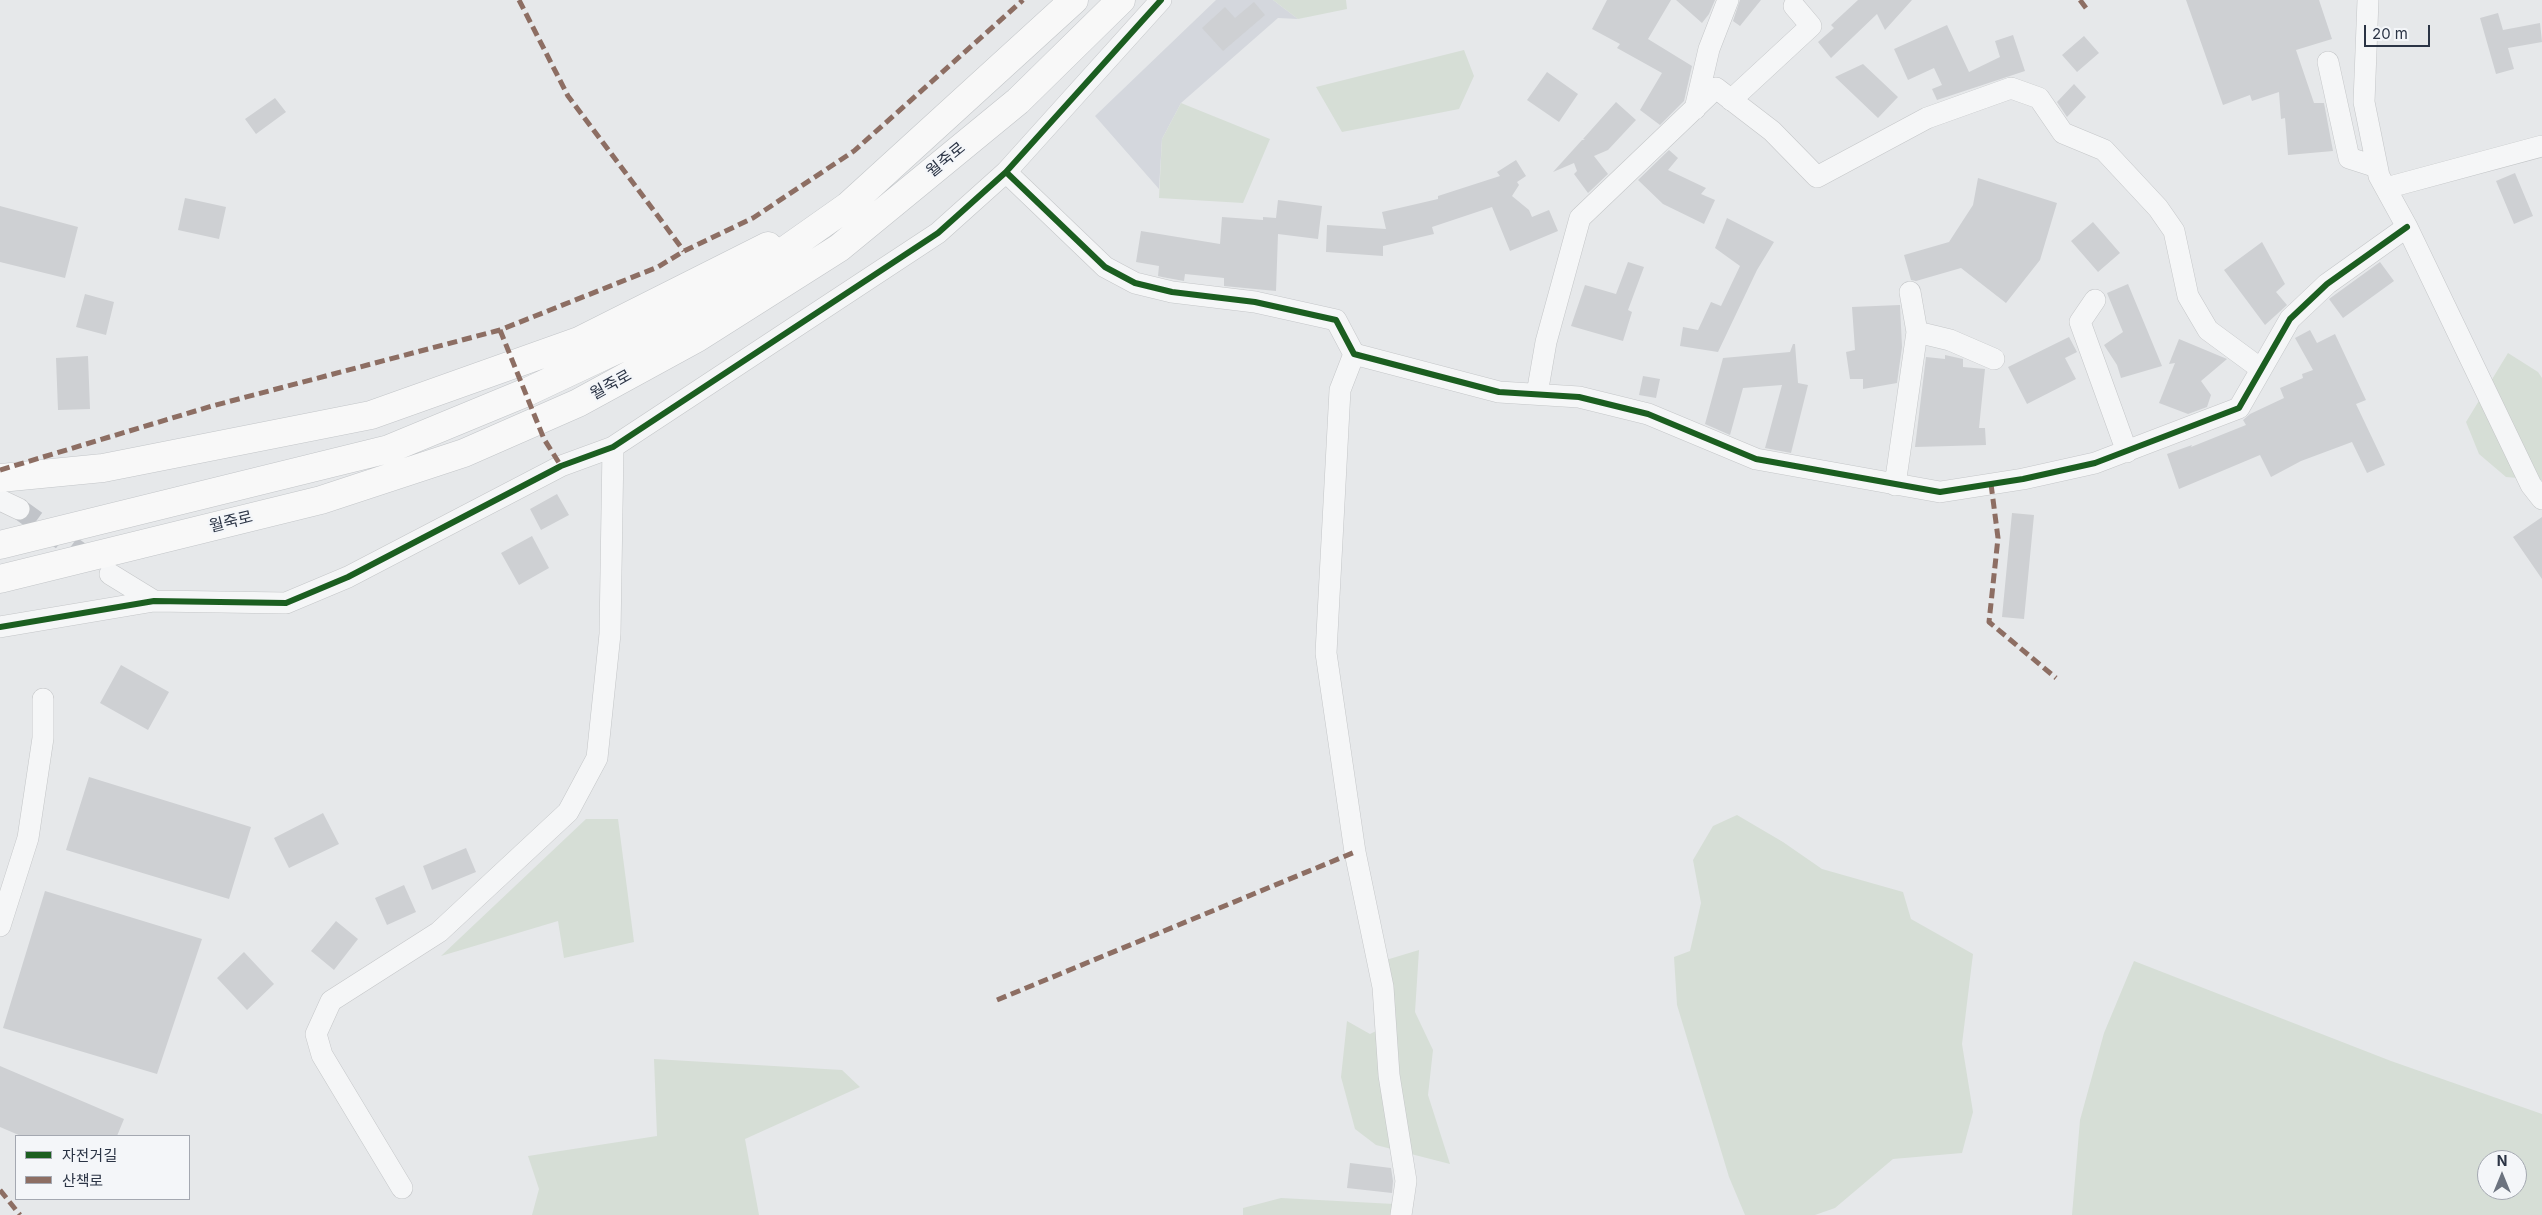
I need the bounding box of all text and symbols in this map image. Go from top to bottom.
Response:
scale bar [2367,15,2433,47]
text: 20 m [2372,24,2408,43]
street label: 월죽로 [923,139,969,181]
street label: 월죽로 [587,366,635,404]
street label: 월죽로 [207,507,255,537]
legend [15,1135,190,1200]
text: 자전거길 [62,1146,117,1165]
north arrow [2477,1150,2527,1200]
text: N [2497,1152,2507,1169]
text: 산책로 [62,1171,103,1190]

